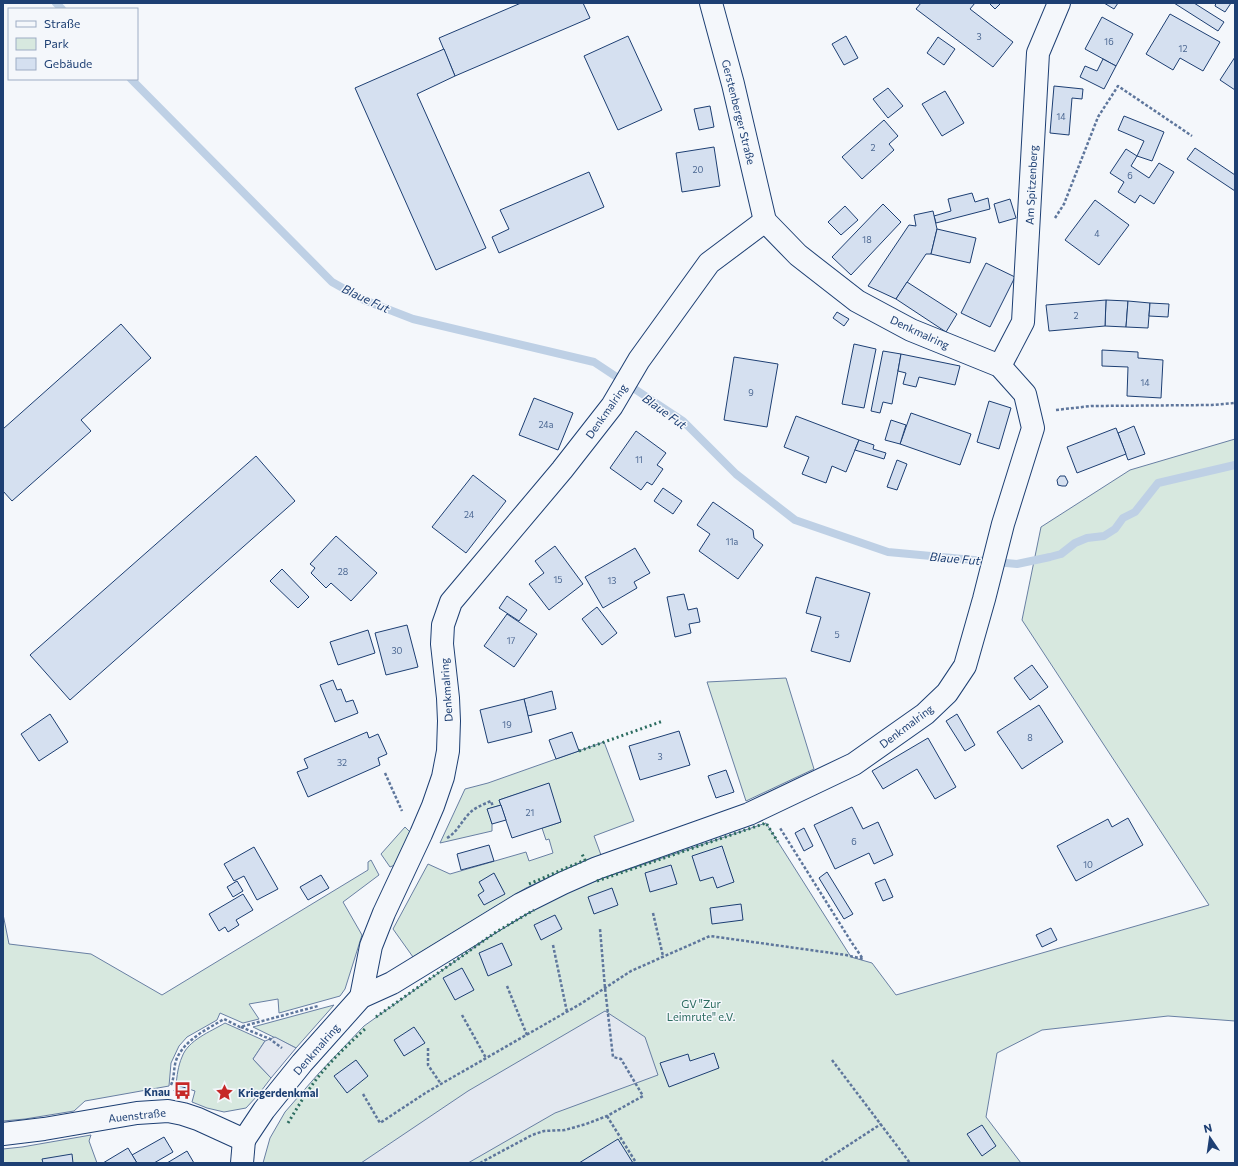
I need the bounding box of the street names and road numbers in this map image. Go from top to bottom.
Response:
street label: Gerstenberger Straße [720,58,758,166]
street label: Am Spitzenberg [1022,145,1040,225]
street label: Denkmalring [888,313,952,351]
street label: Denkmalring [582,381,630,441]
street label: Denkmalring [437,658,455,722]
street label: Denkmalring [877,702,935,750]
street label: Denkmalring [290,1021,342,1077]
street label: Auenstraße [108,1105,167,1124]

